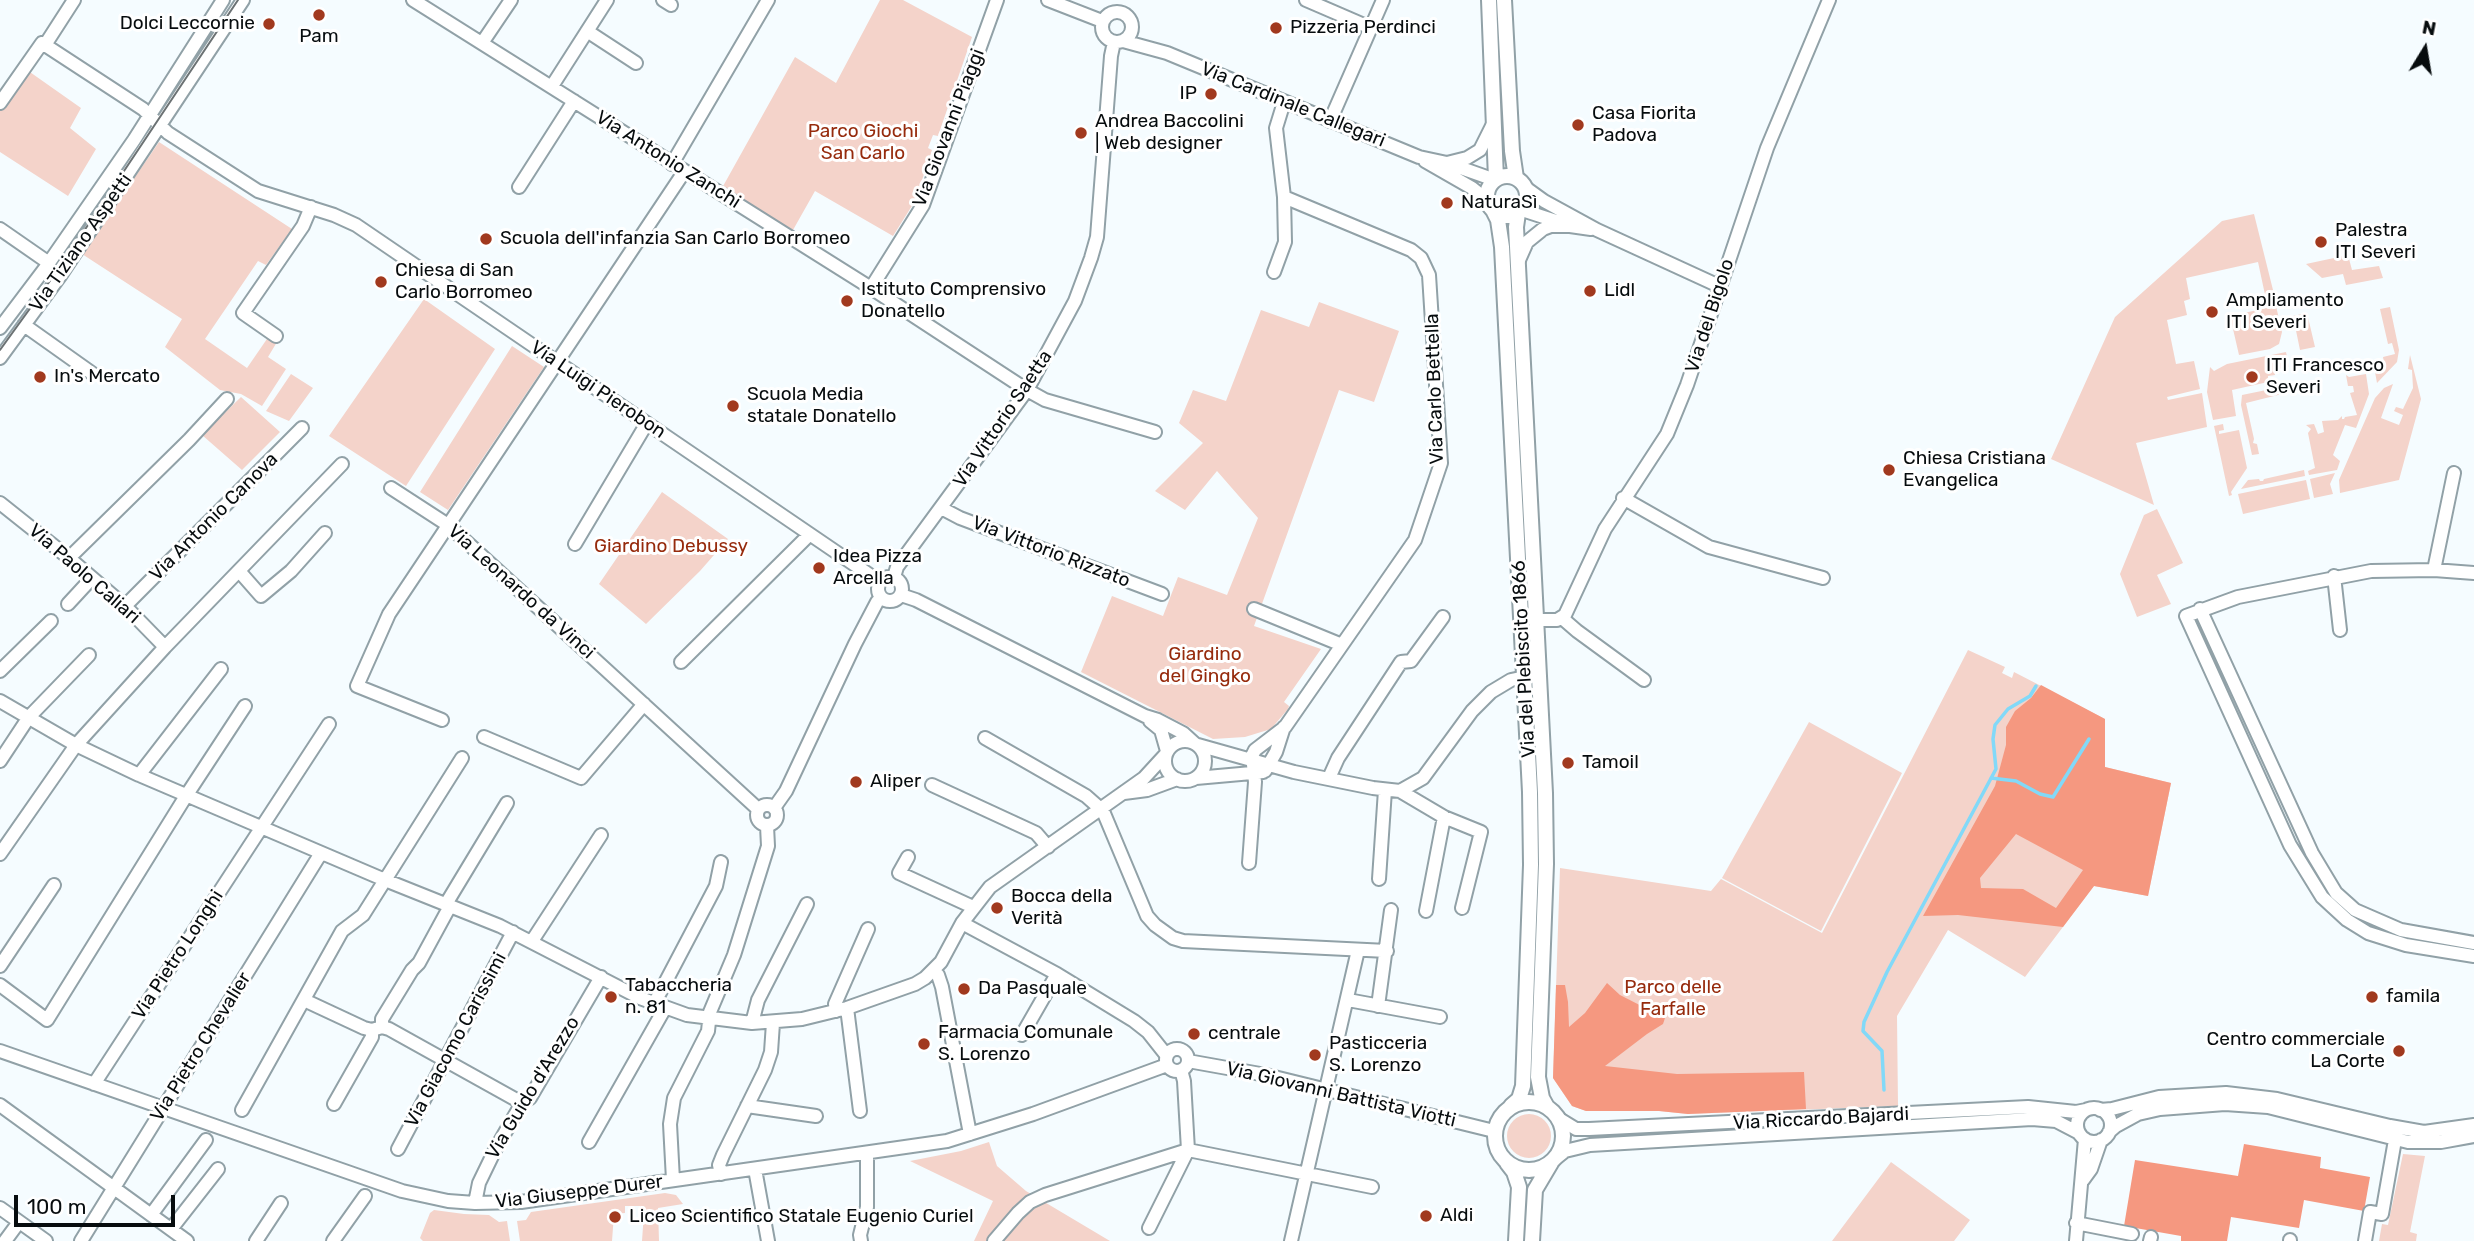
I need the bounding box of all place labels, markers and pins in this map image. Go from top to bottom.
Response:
marker: Pam [311,7,327,23]
place label: Dolci Leccornie [120,13,255,35]
marker: Dolci Leccornie [261,16,277,32]
place label: Pizzeria Perdinci [1290,17,1436,39]
marker: Pizzeria Perdinci [1268,20,1284,36]
place label: Pam [299,26,339,48]
place label: IP [1180,83,1197,105]
marker: IP [1203,86,1219,102]
place label: Casa Fiorita Padova [1592,103,1696,147]
place label: Andrea Baccolini | Web designer [1095,111,1244,155]
marker: Casa Fiorita Padova [1570,117,1586,133]
marker: Andrea Baccolini | Web designer [1073,125,1089,141]
place label: NaturaSì [1461,192,1537,214]
marker: NaturaSì [1439,195,1455,211]
place label: Palestra ITI Severi [2335,220,2416,264]
place label: Scuola dell'infanzia San Carlo Borromeo [500,228,850,250]
marker: Scuola dell'infanzia San Carlo Borromeo [478,231,494,247]
marker: Palestra ITI Severi [2313,234,2329,250]
place label: Chiesa di San Carlo Borromeo [395,260,533,304]
marker: Chiesa di San Carlo Borromeo [373,274,389,290]
place label: Istituto Comprensivo Donatello [861,279,1046,323]
place label: Lidl [1604,280,1635,302]
marker: Lidl [1582,283,1598,299]
place label: Ampliamento ITI Severi [2226,290,2344,334]
marker: Istituto Comprensivo Donatello [839,293,855,309]
marker: Ampliamento ITI Severi [2204,304,2220,320]
place label: ITI Francesco Severi [2266,355,2384,399]
place label: In's Mercato [54,366,160,388]
marker: In's Mercato [32,369,48,385]
marker: ITI Francesco Severi [2244,369,2260,385]
place label: Scuola Media statale Donatello [747,384,896,428]
marker: Scuola Media statale Donatello [725,398,741,414]
place label: Chiesa Cristiana Evangelica [1903,448,2046,492]
marker: Chiesa Cristiana Evangelica [1881,462,1897,478]
place label: Idea Pizza Arcella [833,546,922,590]
marker: Idea Pizza Arcella [811,560,827,576]
place label: Tamoil [1582,752,1639,774]
marker: Tamoil [1560,755,1576,771]
place label: Aliper [870,771,921,793]
marker: Aliper [848,774,864,790]
place label: Bocca della Verità [1011,886,1112,930]
marker: Bocca della Verità [989,900,1005,916]
place label: Tabaccheria n. 81 [625,975,732,1019]
place label: Da Pasquale [978,978,1087,1000]
marker: Da Pasquale [956,981,972,997]
place label: famila [2386,986,2440,1008]
marker: Tabaccheria n. 81 [603,989,619,1005]
marker: famila [2364,989,2380,1005]
place label: Farmacia Comunale S. Lorenzo [938,1022,1113,1066]
place label: centrale [1208,1023,1281,1045]
marker: centrale [1186,1026,1202,1042]
place label: Centro commerciale La Corte [2207,1029,2385,1073]
place label: Pasticceria S. Lorenzo [1329,1033,1427,1077]
marker: Farmacia Comunale S. Lorenzo [916,1036,932,1052]
marker: Centro commerciale La Corte [2391,1043,2407,1059]
marker: Pasticceria S. Lorenzo [1307,1047,1323,1063]
place label: Aldi [1440,1205,1473,1227]
place label: Liceo Scientifico Statale Eugenio Curiel [629,1206,974,1228]
marker: Aldi [1418,1208,1434,1224]
marker: Liceo Scientifico Statale Eugenio Curiel [607,1209,623,1225]

